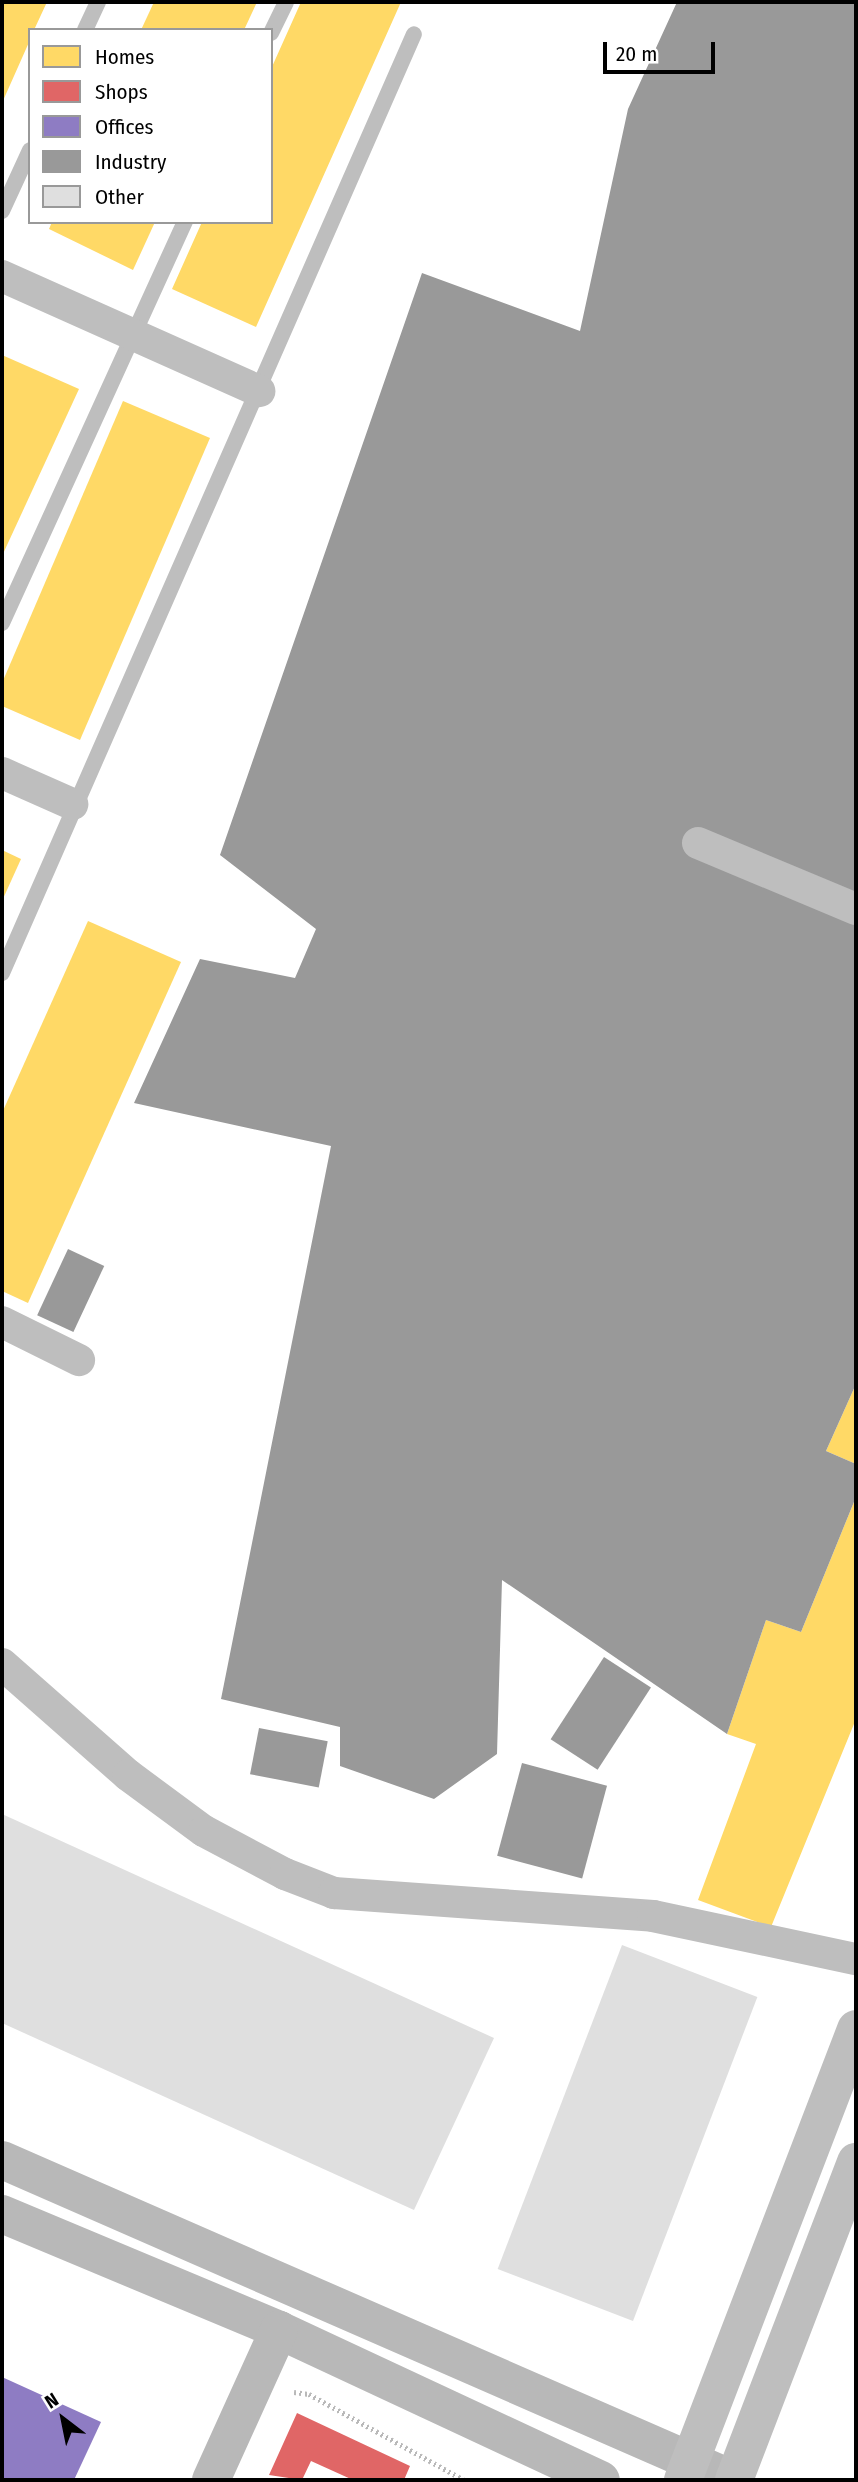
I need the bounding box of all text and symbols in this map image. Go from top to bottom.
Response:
legend [28,28,273,224]
scale bar [606,28,718,72]
text: 20 m [616,41,657,67]
text: Homes [95,44,154,70]
text: Shops [95,79,148,105]
text: Offices [95,114,154,140]
text: Industry [95,149,166,175]
text: Other [95,184,144,210]
north arrow [28,2384,98,2454]
text: N [41,2388,63,2414]

